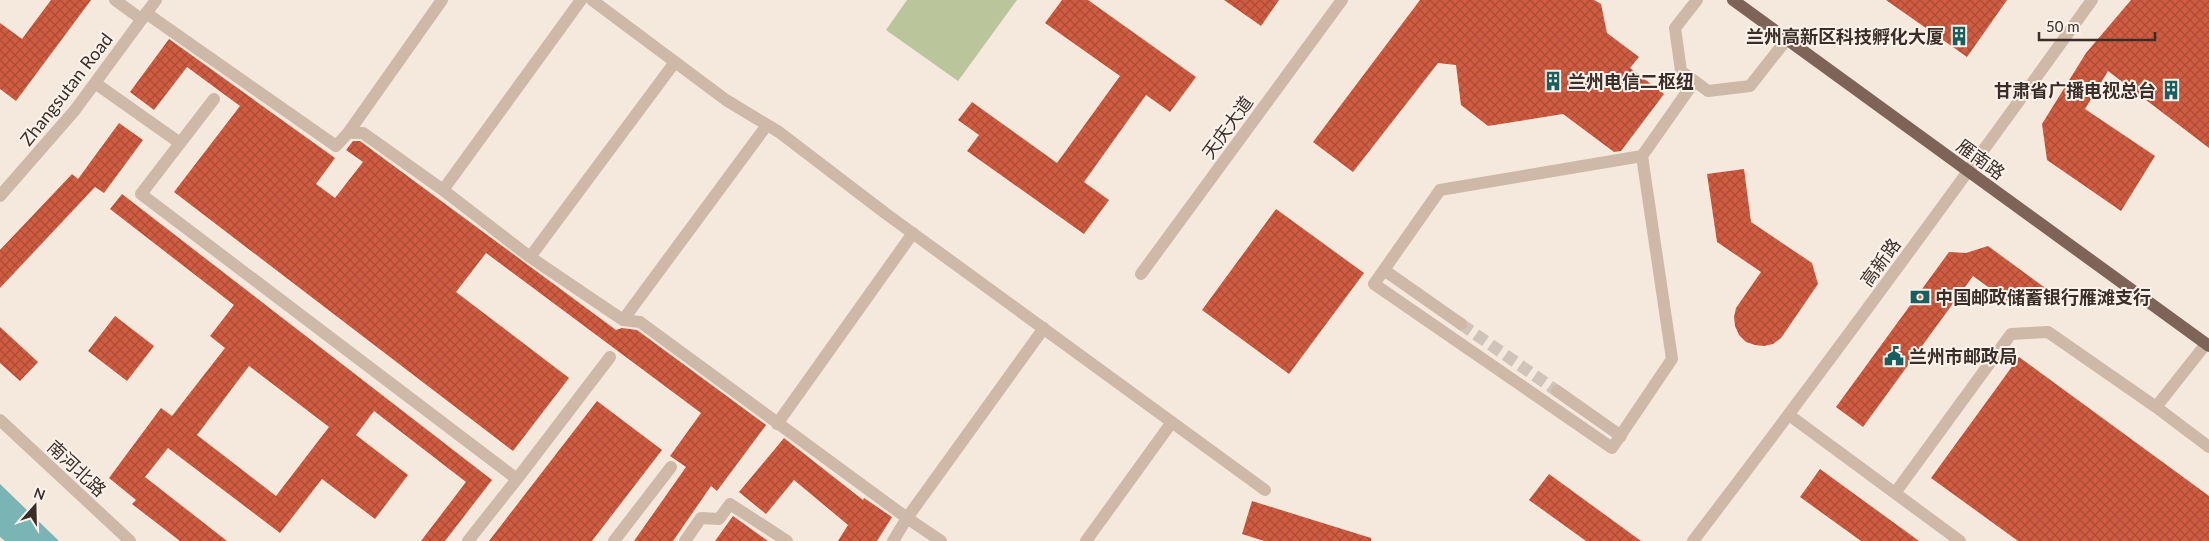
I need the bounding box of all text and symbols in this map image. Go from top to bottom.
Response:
scale bar [2039,10,2155,42]
text: 50 m [2046,17,2080,35]
place label: 兰州高新区科技孵化大厦 [1746,25,1944,47]
building icon: 兰州高新区科技孵化大厦 [1948,25,1970,47]
street label: Zhangsutan Road [15,28,117,150]
building icon: 兰州电信二枢纽 [1542,70,1564,92]
place label: 兰州电信二枢纽 [1568,70,1694,92]
place label: 甘肃省广播电视总台 [1994,79,2156,101]
building icon: 甘肃省广播电视总台 [2160,79,2182,101]
street label: 天庆大道 [1197,91,1257,163]
street label: 雁南路 [1953,134,2009,184]
street label: 高新路 [1855,234,1905,290]
bank icon: 中国邮政储蓄银行雁滩支行 [1909,286,1931,308]
place label: 中国邮政储蓄银行雁滩支行 [1935,286,2151,308]
public building icon: 兰州市邮政局 [1883,345,1905,367]
place label: 兰州市邮政局 [1909,345,2017,367]
street label: 南河北路 [43,435,111,501]
north arrow [10,481,60,531]
text: N [32,483,48,503]

